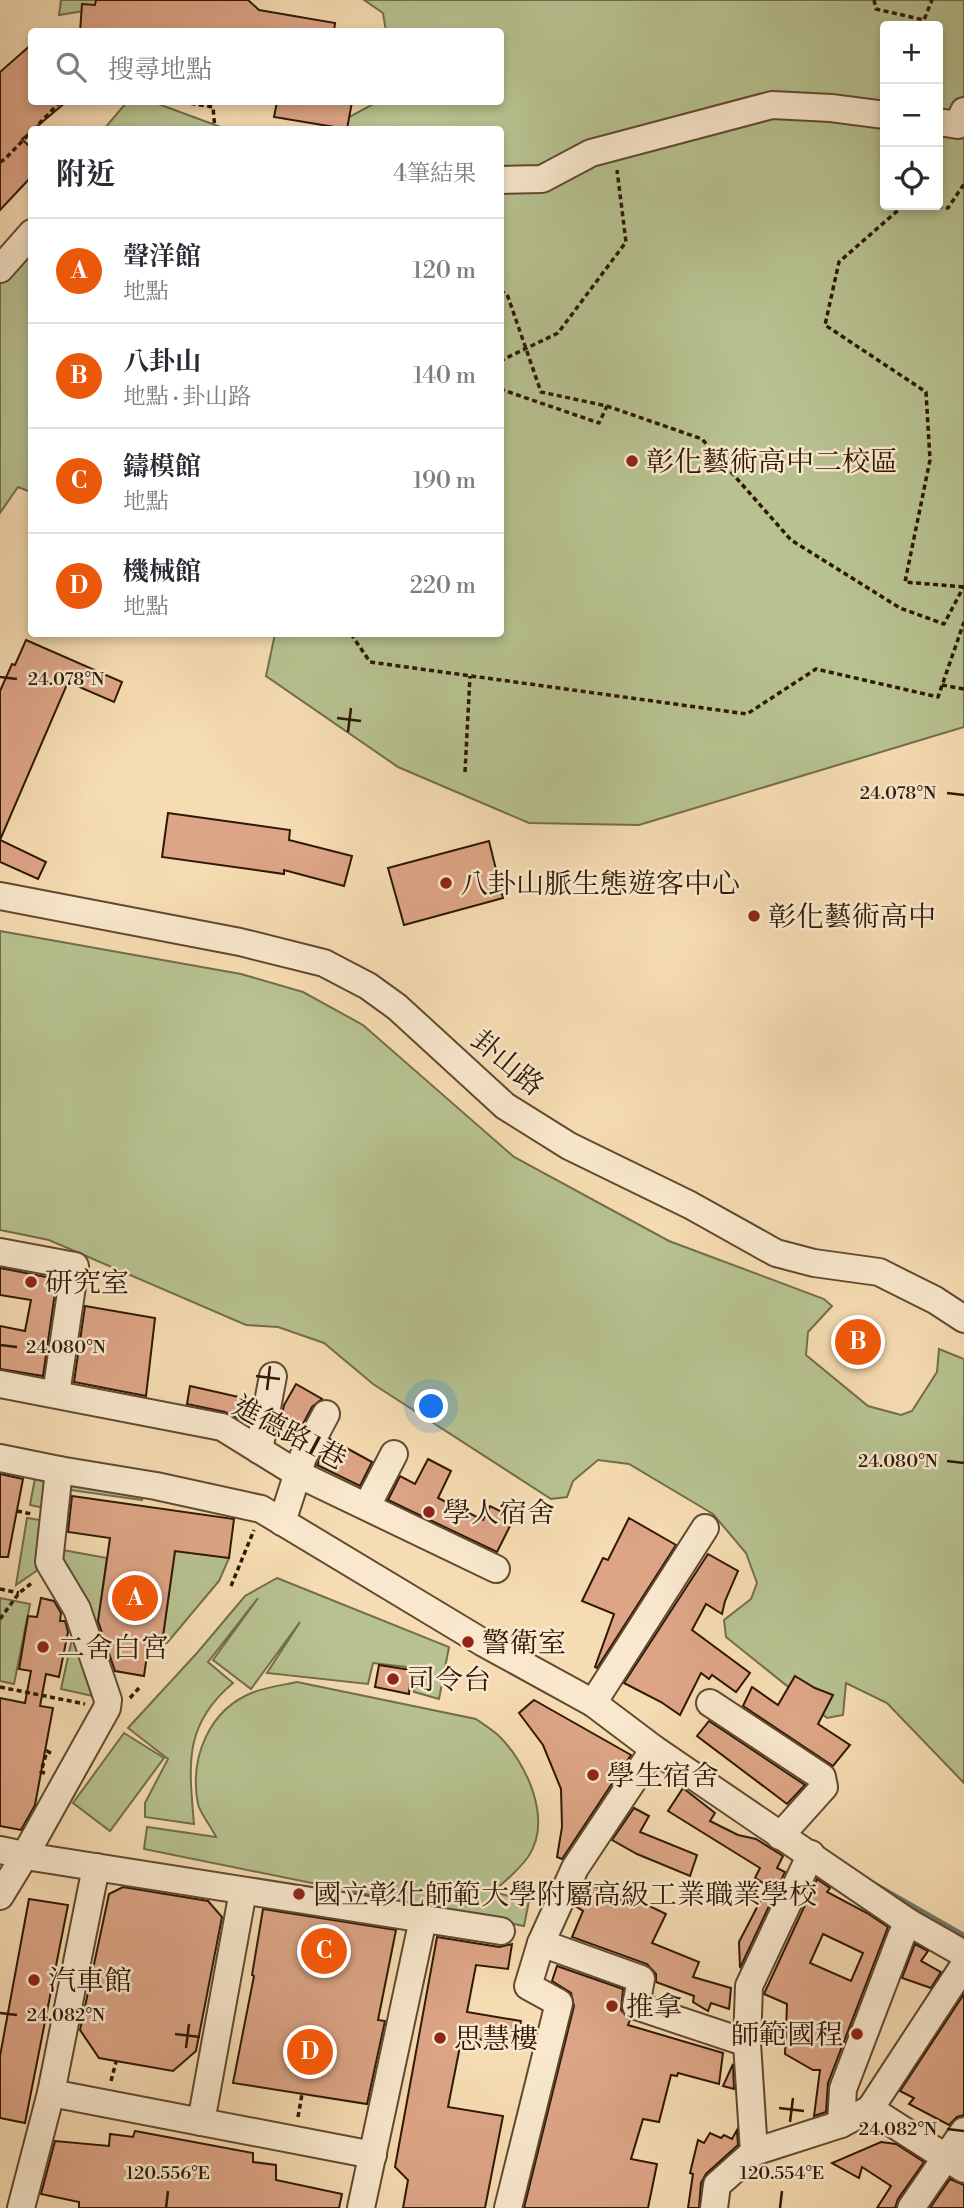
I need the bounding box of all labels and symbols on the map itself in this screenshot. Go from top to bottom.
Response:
place label: 彰化藝術高中二校區 [646,445,898,480]
marker: 彰化藝術高中二校區 [624,453,640,469]
text: 24.078°N [28,668,105,691]
text: 24.078°N [860,782,937,805]
place label: 八卦山脈生態遊客中心 [460,867,740,902]
marker: 八卦山脈生態遊客中心 [438,875,454,891]
place label: 彰化藝術高中 [768,900,936,935]
marker: 彰化藝術高中 [746,908,762,924]
street label: 卦山路 [464,1023,550,1104]
place label: 研究室 [45,1266,129,1301]
marker: 研究室 [23,1274,39,1290]
pin: B [835,1316,881,1368]
text: 24.080°N [26,1336,107,1359]
street label: 進德路1巷 [226,1389,352,1478]
your location [414,1389,448,1423]
text: 24.080°N [858,1450,939,1473]
place label: 學人宿舍 [443,1496,555,1531]
marker: 學人宿舍 [421,1504,437,1520]
pin: A [112,1572,158,1624]
place label: 警衛室 [482,1626,566,1661]
place label: 二舍白宮 [57,1631,169,1666]
marker: 警衛室 [460,1634,476,1650]
marker: 二舍白宮 [35,1639,51,1655]
place label: 司令台 [407,1663,491,1698]
marker: 司令台 [385,1671,401,1687]
place label: 學生宿舍 [607,1759,719,1794]
marker: 學生宿舍 [585,1767,601,1783]
place label: 國立彰化師範大學附屬高級工業職業學校 [313,1878,817,1913]
marker: 國立彰化師範大學附屬高級工業職業學校 [291,1886,307,1902]
pin: C [301,1925,347,1977]
place label: 汽車館 [48,1964,132,1999]
marker: 汽車館 [26,1972,42,1988]
place label: 推拿 [626,1990,682,2025]
marker: 推拿 [604,1998,620,2014]
text: 24.082°N [27,2004,106,2027]
place label: 師範國程 [731,2018,843,2053]
place label: 思慧樓 [454,2022,538,2057]
pin: D [287,2026,333,2078]
marker: 師範國程 [849,2026,865,2042]
marker: 思慧樓 [432,2030,448,2046]
text: 24.082°N [859,2118,938,2141]
text: 120.556°E [126,2162,210,2185]
text: 120.554°E [740,2162,824,2185]

